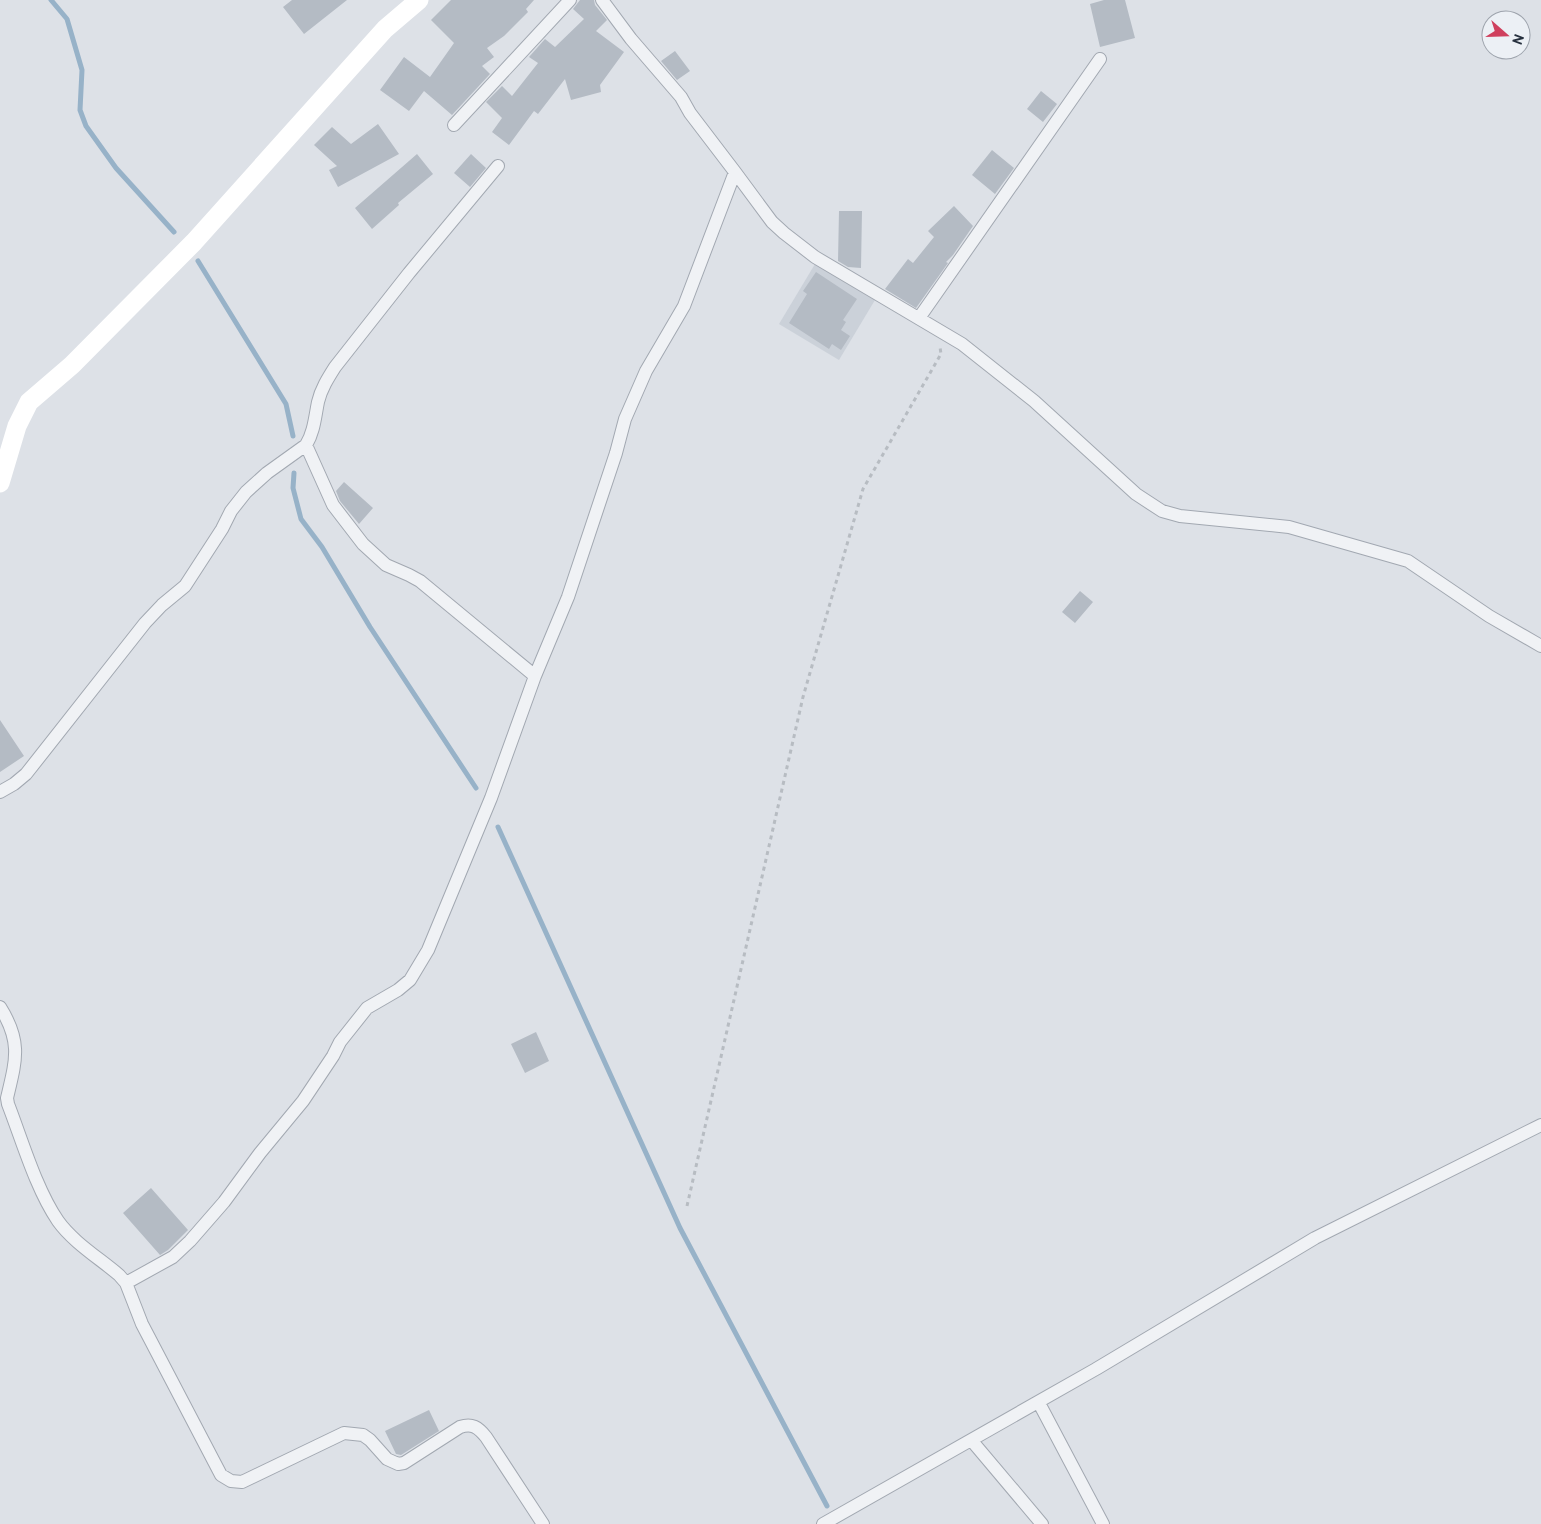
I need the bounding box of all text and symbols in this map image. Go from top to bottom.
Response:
north arrow [1481,10,1531,60]
text: N [1507,31,1527,47]

